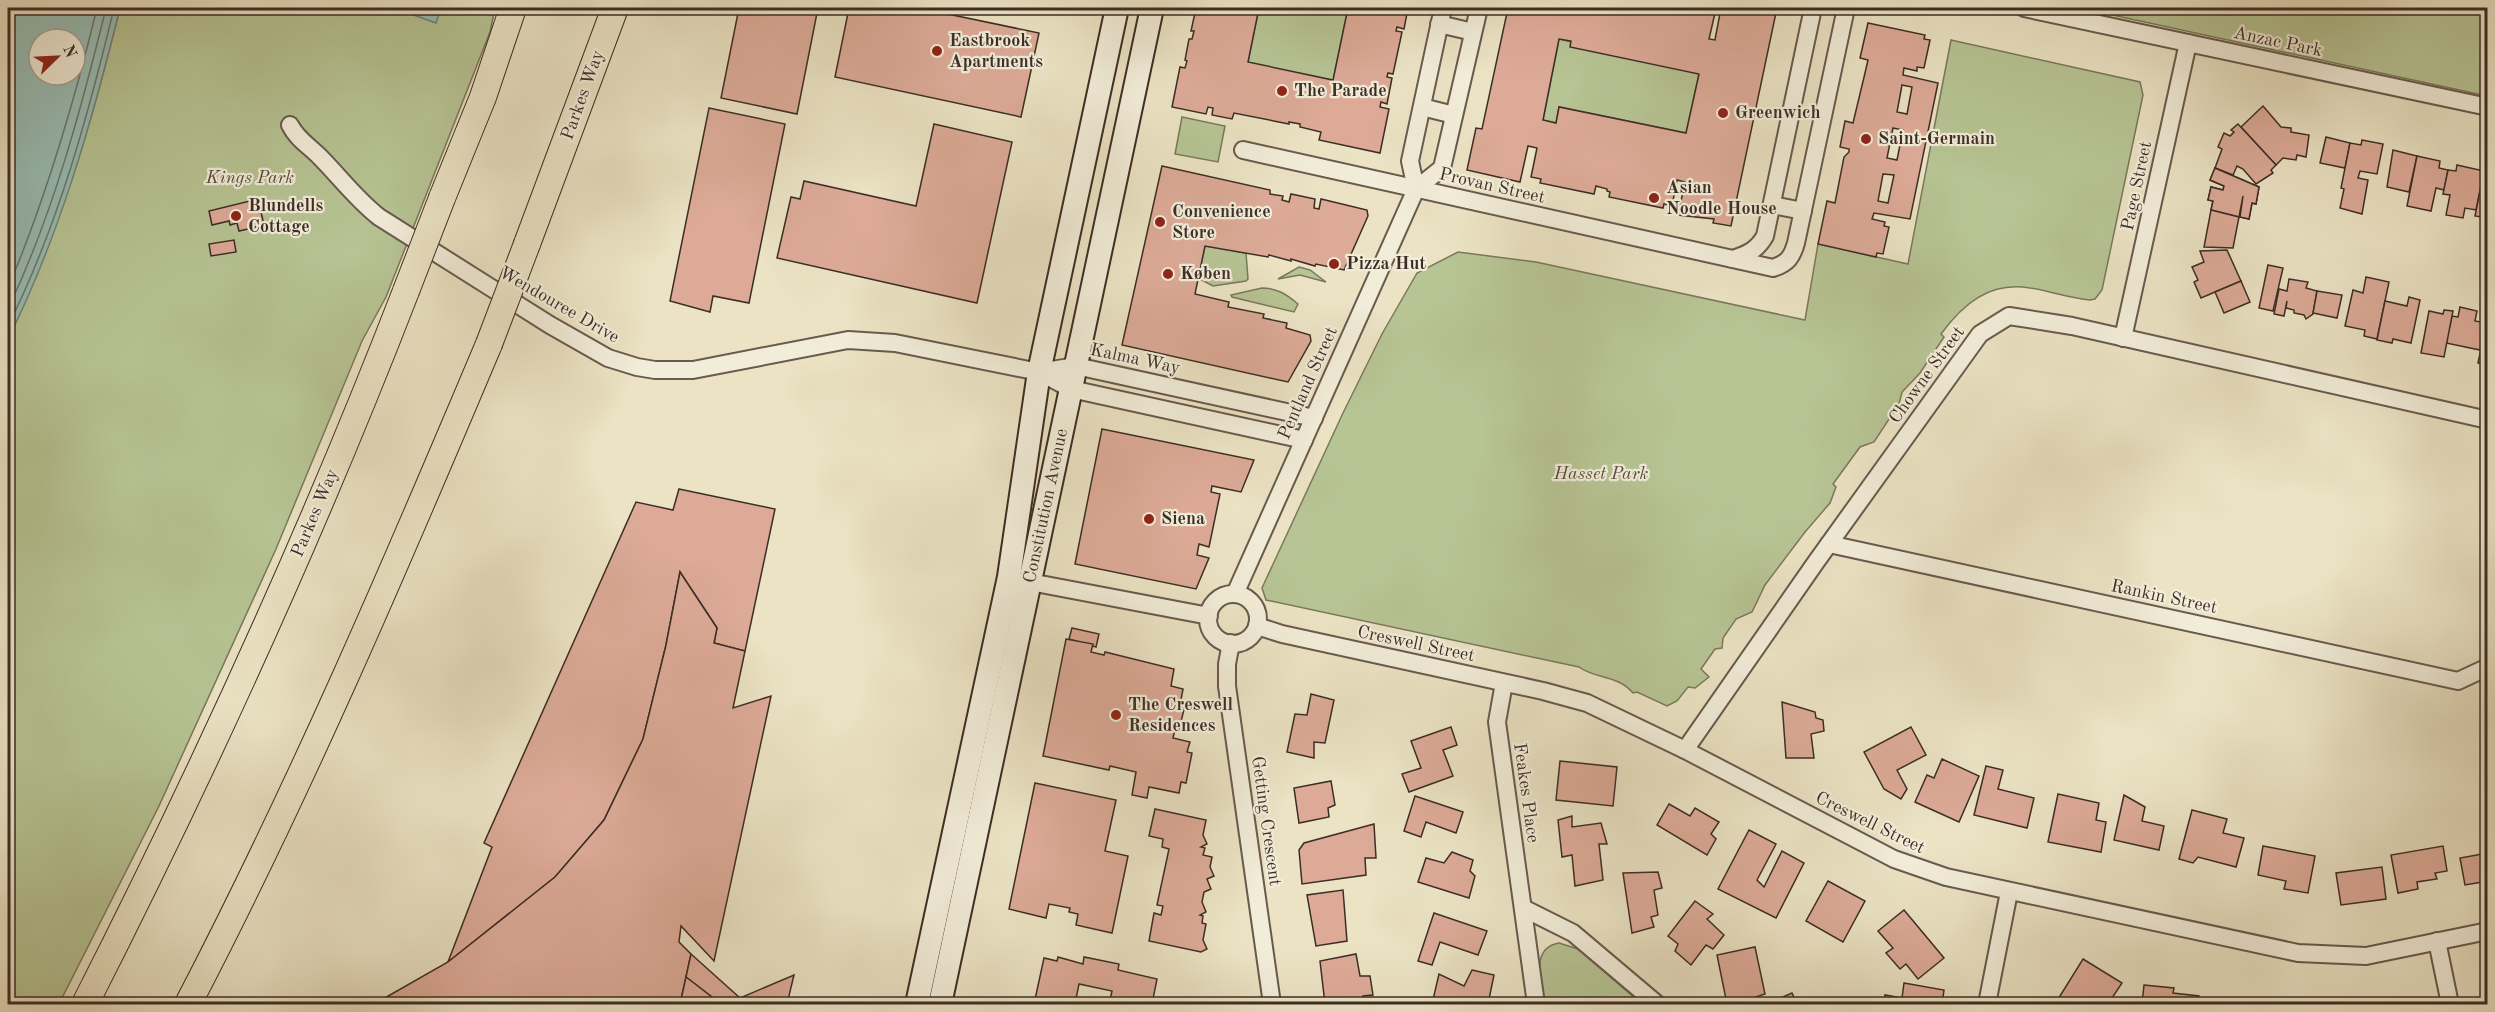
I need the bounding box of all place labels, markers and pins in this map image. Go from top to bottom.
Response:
place label: Eastbrook Apartments [949,32,1043,71]
marker: Eastbrook Apartments [930,44,944,58]
place label: The Parade [1294,82,1387,100]
marker: The Parade [1275,84,1289,98]
place label: Greenwich [1735,104,1821,122]
marker: Greenwich [1716,106,1730,120]
place label: Saint-Germain [1878,130,1995,148]
marker: Saint-Germain [1859,132,1873,146]
place label: Asian Noodle House [1666,179,1777,218]
marker: Asian Noodle House [1647,191,1661,205]
place label: Blundells Cottage [248,197,323,236]
place label: Convenience Store [1172,203,1271,242]
marker: Blundells Cottage [229,209,243,223]
marker: Convenience Store [1153,215,1167,229]
place label: Pizza Hut [1346,255,1426,273]
marker: Pizza Hut [1327,257,1341,271]
place label: Køben [1180,265,1231,283]
marker: Køben [1161,267,1175,281]
place label: Siena [1161,510,1205,528]
marker: Siena [1142,512,1156,526]
place label: The Creswell Residences [1128,696,1233,735]
marker: The Creswell Residences [1109,708,1123,722]

